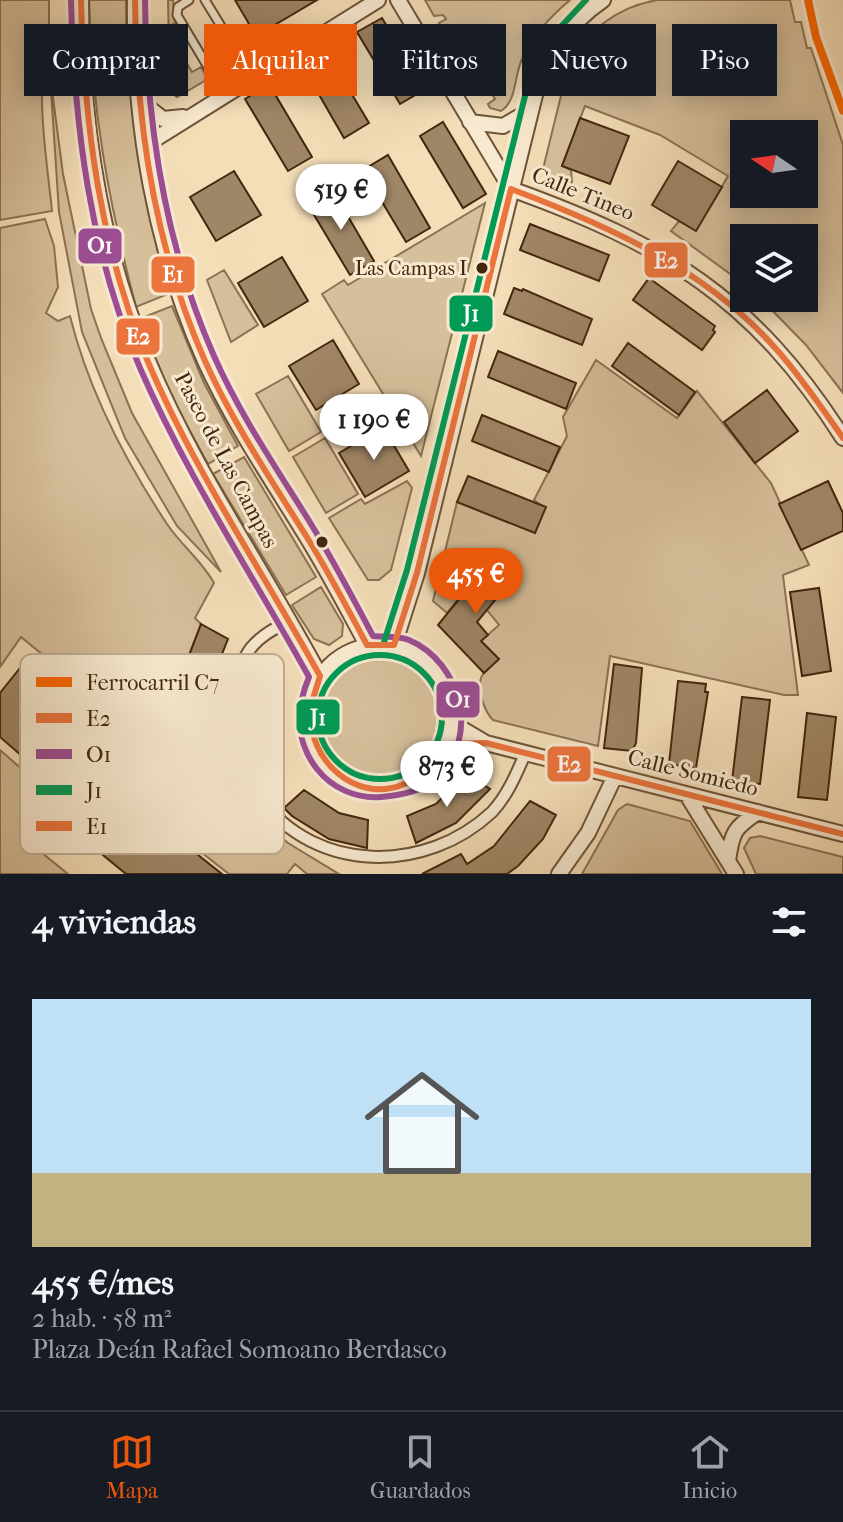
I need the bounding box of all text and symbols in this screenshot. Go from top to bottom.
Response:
chip: Comprar [24,24,188,96]
chip: Alquilar [204,24,357,96]
chip: Filtros [373,24,506,96]
chip: Nuevo [522,24,656,96]
chip: Piso [672,24,777,96]
north arrow [730,120,818,208]
map controls [730,120,818,312]
street label: Calle Tineo [528,162,638,226]
pin: 519 € [285,164,397,232]
text: 519 € [313,174,369,205]
button: layers [730,224,818,312]
line badge: O1 [77,227,123,265]
text: O1 [87,233,113,259]
line badge: E2 [643,241,689,279]
text: E2 [654,248,678,274]
line badge: E1 [150,255,196,294]
place label: Las Campas I [355,257,467,280]
marker: Las Campas I [474,260,490,276]
text: E1 [162,262,184,288]
line badge: J1 [448,294,494,333]
text: J1 [461,301,479,327]
line badge: E2 [115,317,161,356]
text: E2 [126,324,150,350]
street label: Paseo de Las Campas [169,368,283,552]
pin: 1 190 € [300,394,448,462]
text: 1 190 € [337,404,411,435]
unlabelled marker [314,534,330,550]
pin: 455 € [420,548,532,616]
text: 455 € [447,558,505,589]
legend [20,654,284,854]
text: Ferrocarril C7 [86,670,220,696]
line badge: O1 [435,680,481,719]
text: O1 [445,687,471,713]
line badge: J1 [295,698,341,736]
text: J1 [308,705,326,731]
text: E2 [86,706,111,732]
pin: 873 € [391,741,503,809]
text: O1 [86,742,111,768]
street label: Calle Somiedo [625,744,761,802]
line badge: E2 [546,745,592,783]
text: 873 € [418,751,476,782]
text: E2 [557,752,581,778]
text: J1 [84,778,102,804]
text: E1 [86,814,107,840]
icon: filters [767,900,811,944]
text: 4 viviendas [32,902,196,942]
icon: home [350,1051,494,1195]
text: 455 €/mes [32,1263,174,1303]
text: 2 hab. · 58 m² [32,1303,171,1334]
text: Plaza Deán Rafael Somoano Berdasco [32,1334,447,1365]
tab: Mapa [106,1430,158,1504]
tab: Guardados [370,1430,471,1504]
tab: Inicio [682,1430,737,1504]

